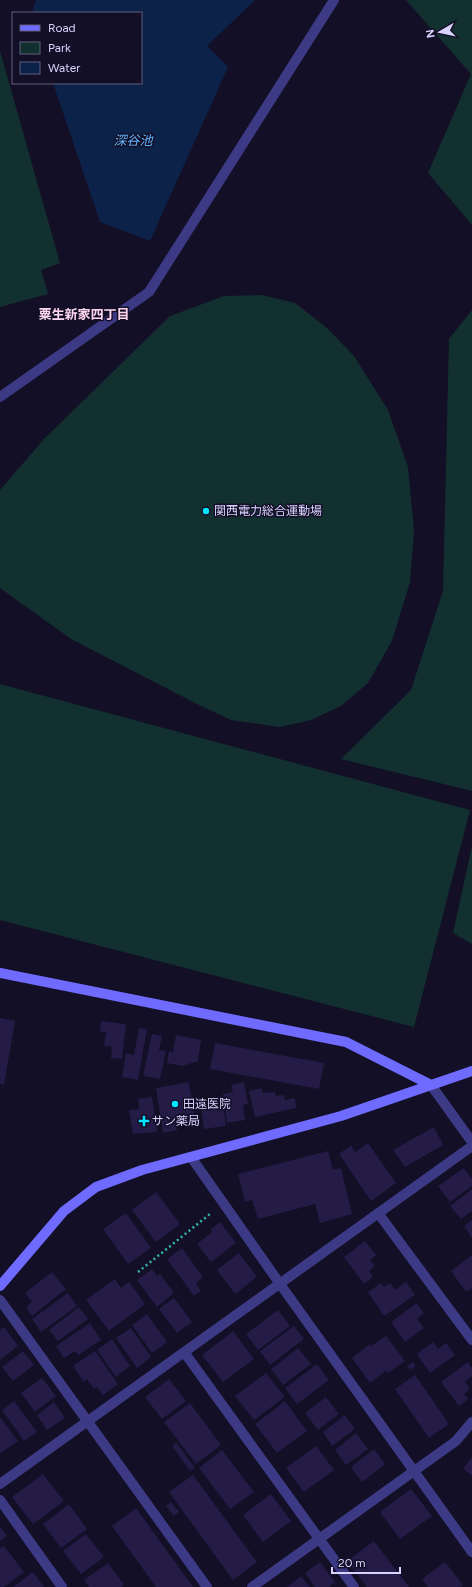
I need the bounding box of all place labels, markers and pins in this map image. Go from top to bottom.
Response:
place label: 関西電力総合運動場 [214,504,322,518]
marker: 関西電力総合運動場 [201,506,211,516]
place label: 田遠医院 [183,1097,231,1111]
marker: 田遠医院 [170,1099,180,1109]
place label: サン薬局 [152,1114,200,1128]
marker: サン薬局 [139,1116,149,1126]

